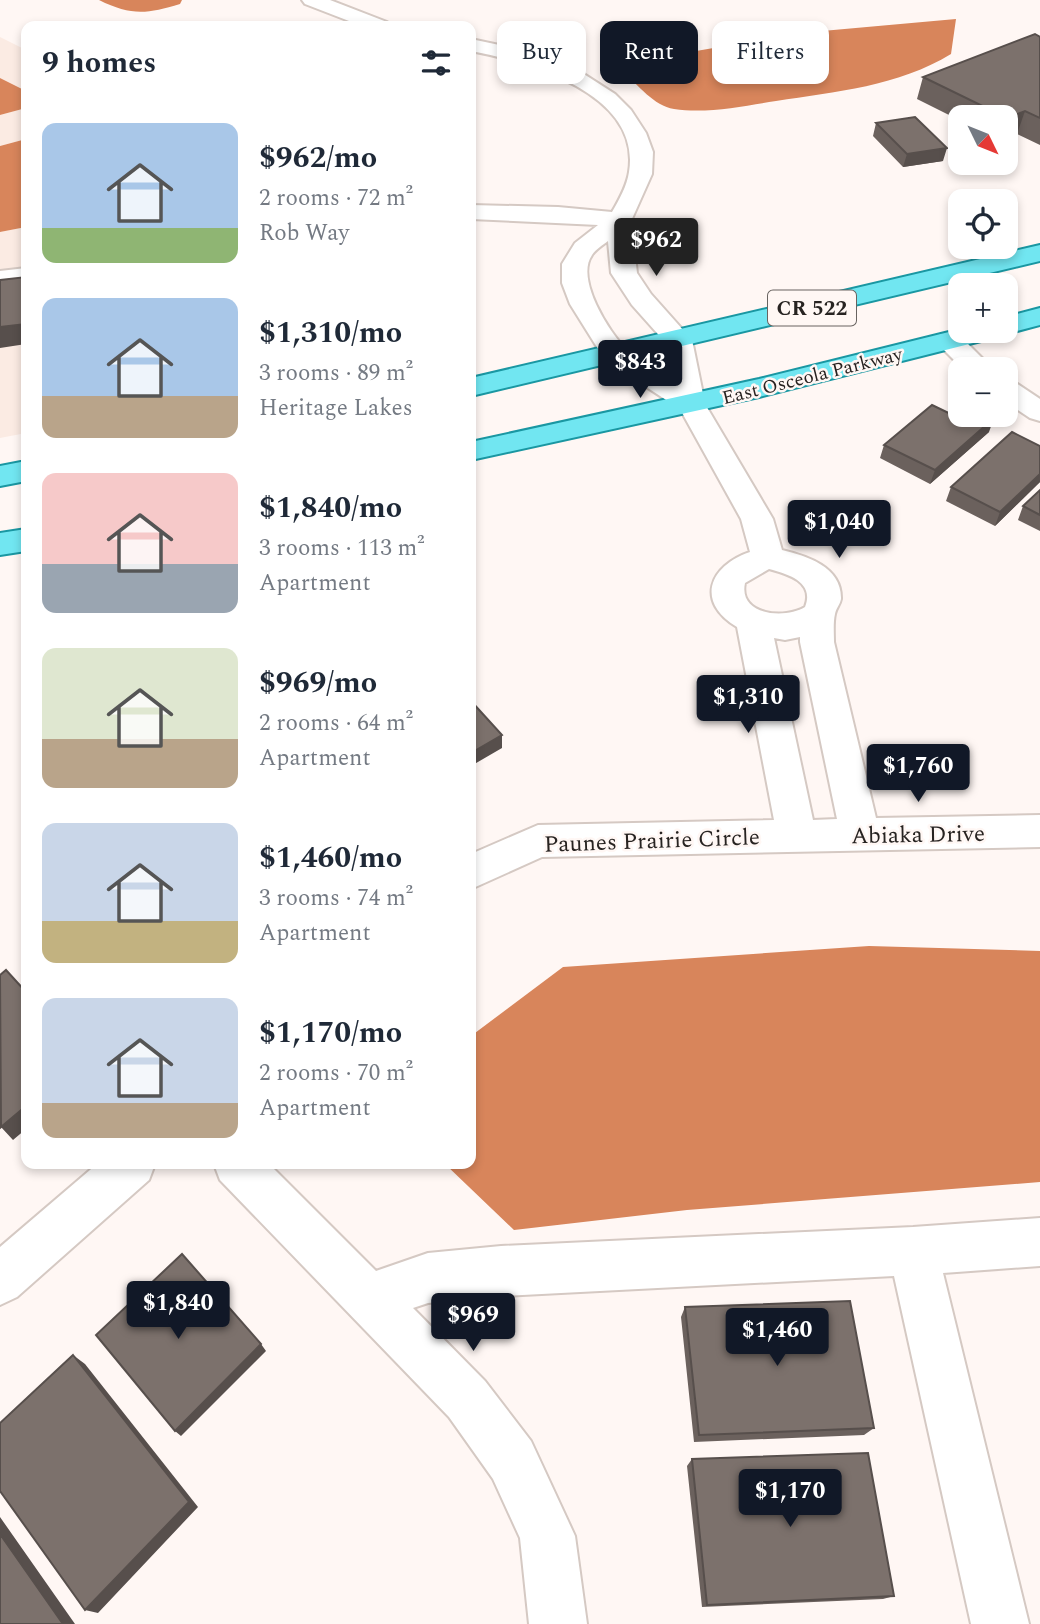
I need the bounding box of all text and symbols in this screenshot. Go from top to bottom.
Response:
chip: Buy [497,21,586,84]
chip: Rent [600,21,698,84]
chip: Filters [712,21,829,84]
text: 9 homes [42,40,156,86]
icon: filters [417,44,455,82]
north arrow [948,105,1018,175]
map controls [948,105,1018,427]
text: $962/mo [259,135,377,181]
icon: home [98,151,182,235]
text: 2 rooms · 72 m² [259,181,413,216]
button: locate [948,189,1018,259]
text: Rob Way [259,216,349,251]
pin: $962 [615,218,697,278]
text: $962 [630,223,682,258]
button: + [948,273,1018,343]
road number: CR 522 [768,290,856,326]
text: $1,310/mo [259,310,402,356]
icon: home [98,326,182,410]
pin: $843 [599,340,681,400]
street label: East Osceola Parkway [719,340,906,413]
text: $843 [614,345,666,380]
text: 3 rooms · 89 m² [259,356,413,391]
button: − [948,357,1018,427]
text: Heritage Lakes [259,391,413,426]
text: $1,840/mo [259,485,402,531]
pin: $1,040 [782,500,896,560]
icon: home [98,501,182,585]
text: $1,040 [804,505,874,540]
text: 3 rooms · 113 m² [259,531,425,566]
text: Apartment [259,566,371,601]
text: $969/mo [259,660,377,706]
icon: home [98,676,182,760]
pin: $1,310 [691,676,805,735]
text: $1,310 [713,680,783,715]
text: 2 rooms · 64 m² [259,706,413,741]
text: Apartment [259,741,371,776]
pin: $1,760 [861,744,975,804]
text: $1,760 [883,749,953,784]
street label: Abiaka Drive [851,817,985,854]
street label: Paunes Prairie Circle [544,820,761,863]
text: $1,460/mo [259,835,402,881]
icon: home [98,851,182,935]
text: 3 rooms · 74 m² [259,881,413,916]
text: Apartment [259,916,371,951]
text: $1,170/mo [259,1010,402,1056]
icon: home [98,1026,182,1110]
text: 2 rooms · 70 m² [259,1056,413,1091]
text: Apartment [259,1091,371,1126]
pin: $1,840 [121,1282,235,1341]
text: $1,840 [143,1286,213,1321]
pin: $969 [432,1294,514,1353]
text: $969 [447,1298,499,1333]
pin: $1,460 [720,1308,834,1368]
text: $1,460 [742,1313,812,1348]
pin: $1,170 [733,1470,847,1529]
text: $1,170 [755,1474,825,1509]

